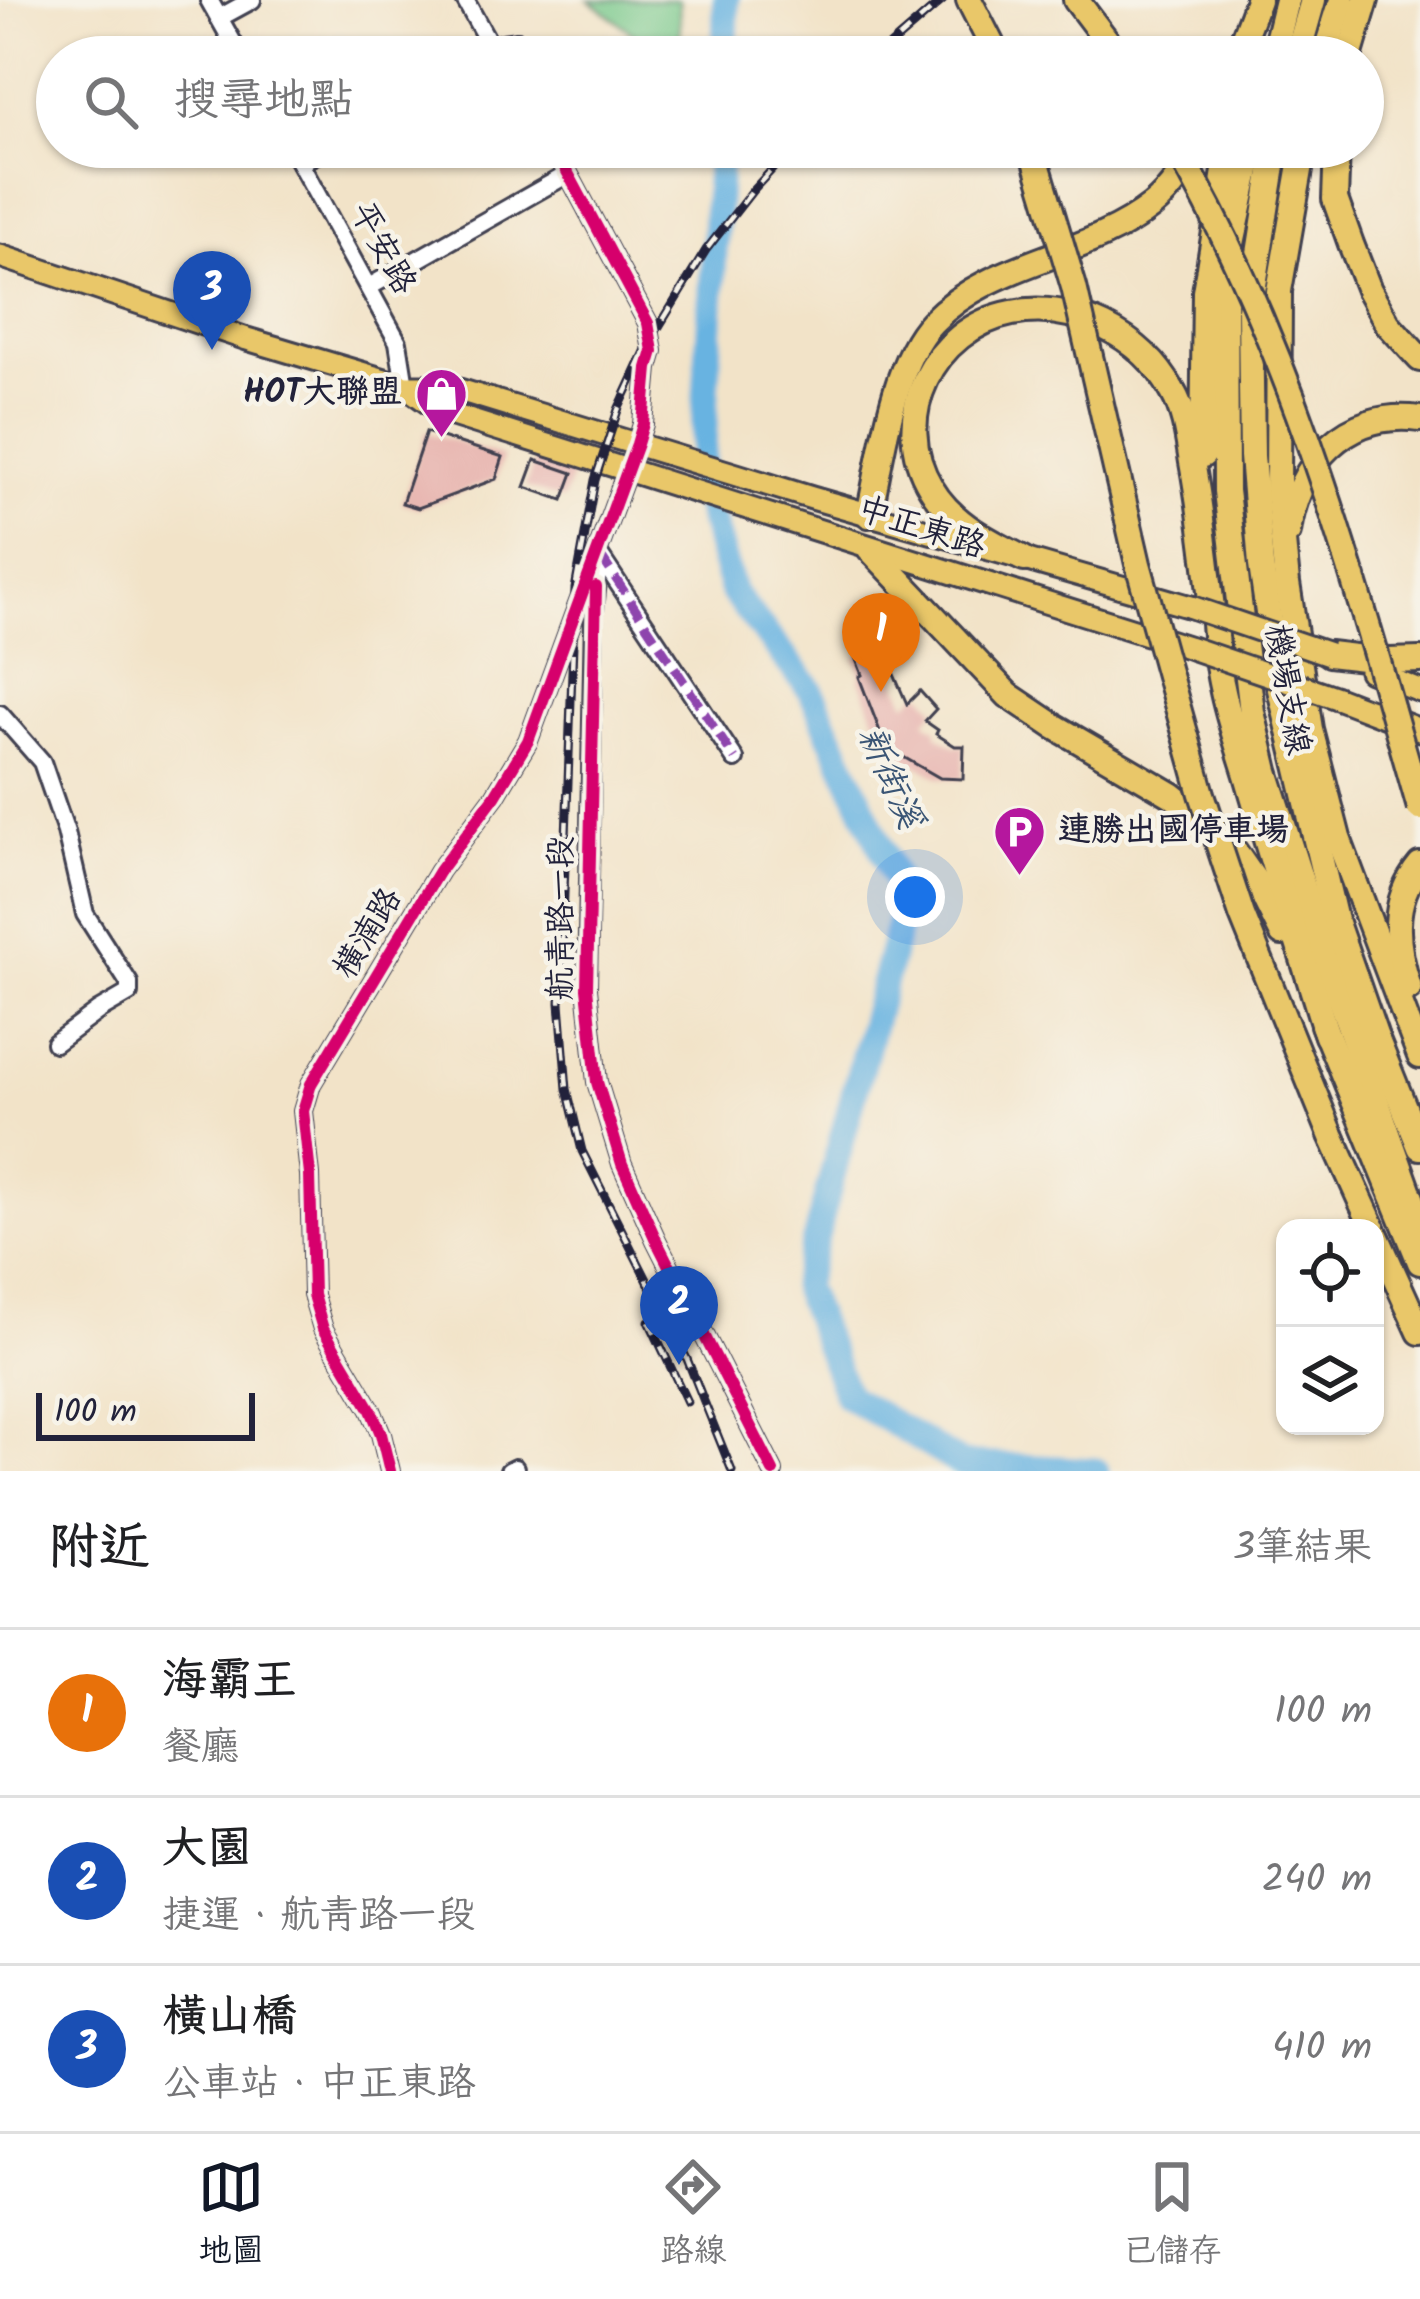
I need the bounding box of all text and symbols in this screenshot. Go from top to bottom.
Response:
search box [36,36,1384,168]
text: 搜尋地點 [174,66,354,138]
icon: search [78,69,144,135]
street label: 平安路 [335,193,429,305]
pin: 3 [173,251,251,350]
shop icon: HOT大聯盟 [413,365,469,439]
place label: HOT大聯盟 [243,367,402,420]
street label: 中正東路 [850,483,992,575]
pin: 1 [842,593,920,692]
street label: 機場支線 [1248,620,1324,760]
water label: 新街溪 [841,717,938,841]
parking icon: 連勝出國停車場 [991,803,1047,877]
place label: 連勝出國停車場 [1058,805,1289,858]
street label: 航青路一段 [536,836,589,1001]
your location [885,867,945,927]
street label: 橫湳路 [321,878,417,990]
map controls [1276,1219,1384,1435]
button: locate [1276,1219,1384,1327]
pin: 2 [640,1266,718,1365]
button: layers [1276,1327,1384,1435]
scale bar [36,1387,255,1440]
text: 100 m [54,1387,137,1440]
text: 附近 [48,1509,150,1590]
text: 3筆結果 [1233,1518,1372,1580]
text: 海霸王 [162,1646,297,1718]
text: 1 [81,1682,93,1744]
text: 100 m [1274,1682,1372,1744]
text: 餐廳 [162,1718,240,1780]
text: 大園 [162,1814,252,1886]
text: 2 [76,1850,98,1912]
text: 240 m [1262,1850,1372,1912]
text: 捷運 · 航青路一段 [162,1886,476,1948]
text: 橫山橋 [162,1982,297,2054]
text: 3 [76,2018,98,2080]
text: 410 m [1272,2018,1372,2080]
text: 公車站 · 中正東路 [162,2054,476,2116]
tab: 地圖 [198,2154,264,2279]
tab: 路線 [660,2154,726,2279]
tab: 已儲存 [1123,2154,1222,2279]

